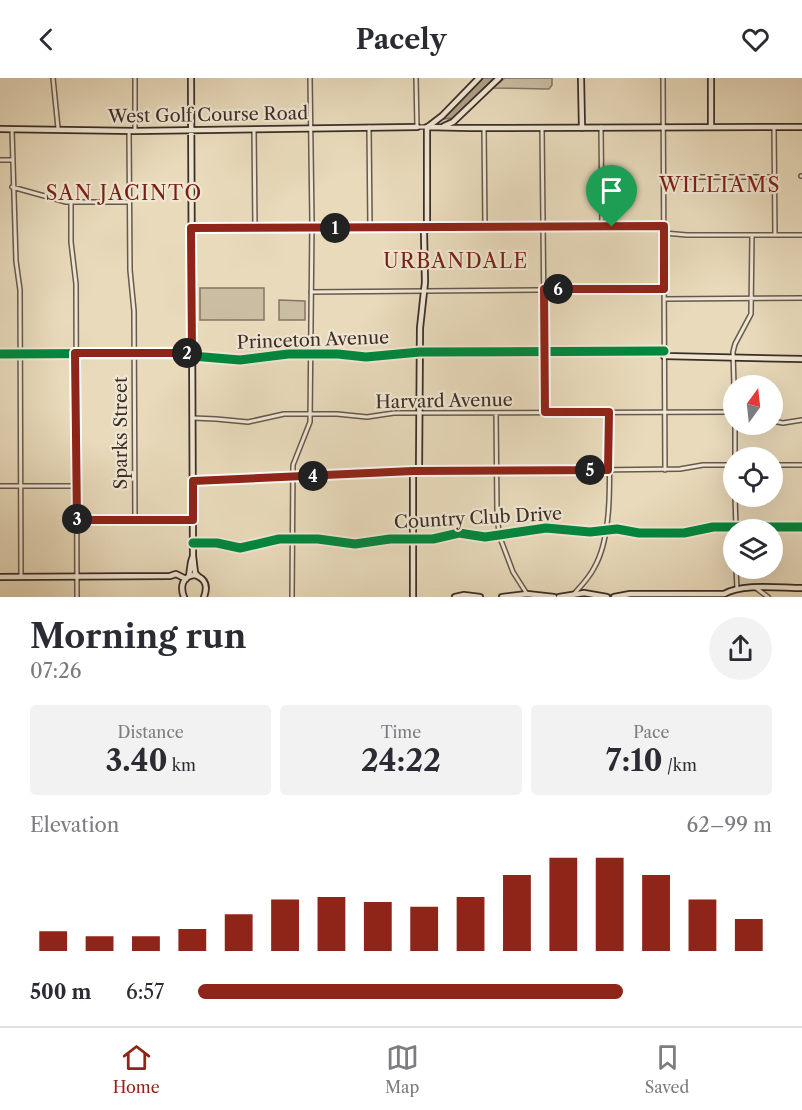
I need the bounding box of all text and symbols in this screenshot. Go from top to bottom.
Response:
icon: back [30,23,63,56]
text: Pacely [356,23,446,56]
icon: heart [739,23,772,56]
street label: West Golf Course Road [107,102,308,128]
pin [586,165,637,227]
district label: WILLIAMS [658,173,781,197]
icon: arrive [595,174,628,207]
district label: SAN JACINTO [45,181,203,205]
pin: 1 [320,213,350,243]
text: 1 [331,218,339,238]
district label: URBANDALE [383,249,529,273]
pin: 6 [543,274,573,304]
text: 6 [553,279,563,299]
street label: Princeton Avenue [236,326,390,354]
pin: 2 [172,338,202,368]
text: 2 [182,343,192,363]
north arrow [723,375,783,435]
map controls [723,375,783,579]
street label: Sparks Street [110,376,132,489]
street label: Harvard Avenue [375,389,513,413]
button: locate [723,447,783,507]
pin: 5 [575,455,605,485]
text: 5 [586,460,594,480]
pin: 4 [298,461,328,491]
text: 4 [308,466,318,486]
street label: Country Club Drive [393,503,563,533]
pin: 3 [62,504,92,534]
text: 3 [72,509,82,529]
button: layers [723,519,783,579]
text: Morning run [30,616,246,657]
button: share [709,617,772,680]
text: 07:26 [30,659,81,683]
text: Distance [118,722,184,742]
text: Time [381,722,421,742]
text: Pace [633,722,669,742]
text: 3.40 [105,742,168,779]
text: 24:22 [361,742,441,779]
text: 7:10 [606,742,663,779]
text: km [168,755,196,775]
text: /km [663,755,697,775]
text: Elevation [30,813,119,837]
text: 62–99 m [687,813,772,837]
text: 500 m [30,980,91,1004]
text: 6:57 [126,980,164,1004]
tab: Home [113,1041,160,1097]
tab: Map [385,1041,419,1097]
tab: Saved [645,1041,689,1097]

